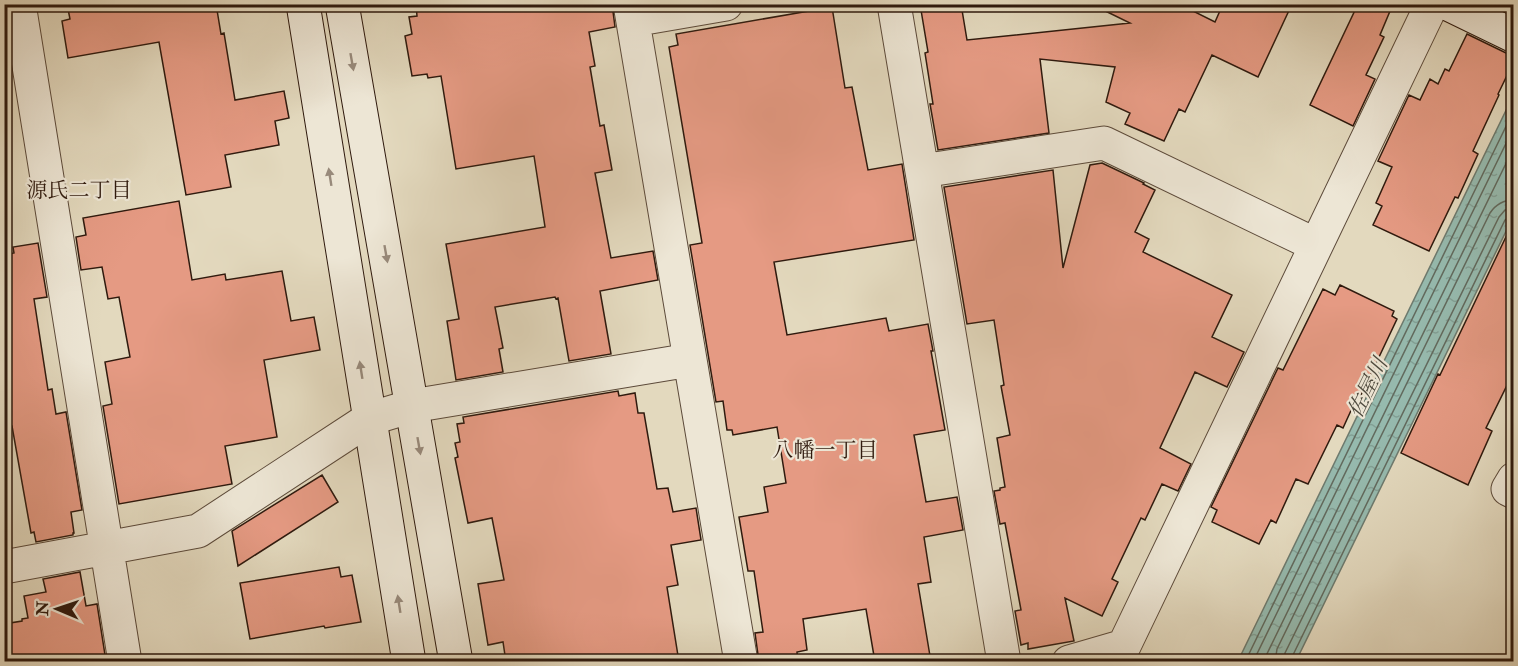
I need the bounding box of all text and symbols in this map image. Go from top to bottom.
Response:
one-way arrow [348,53,357,72]
one-way arrow [325,168,334,187]
district label: 源氏二丁目 [27,177,132,204]
one-way arrow [381,245,390,264]
water label: 佐屋川 [1342,352,1395,422]
one-way arrow [356,360,365,379]
one-way arrow [415,437,424,456]
district label: 八幡一丁目 [773,437,878,464]
north arrow [27,579,87,639]
one-way arrow [394,594,403,613]
text: N [33,600,53,617]

